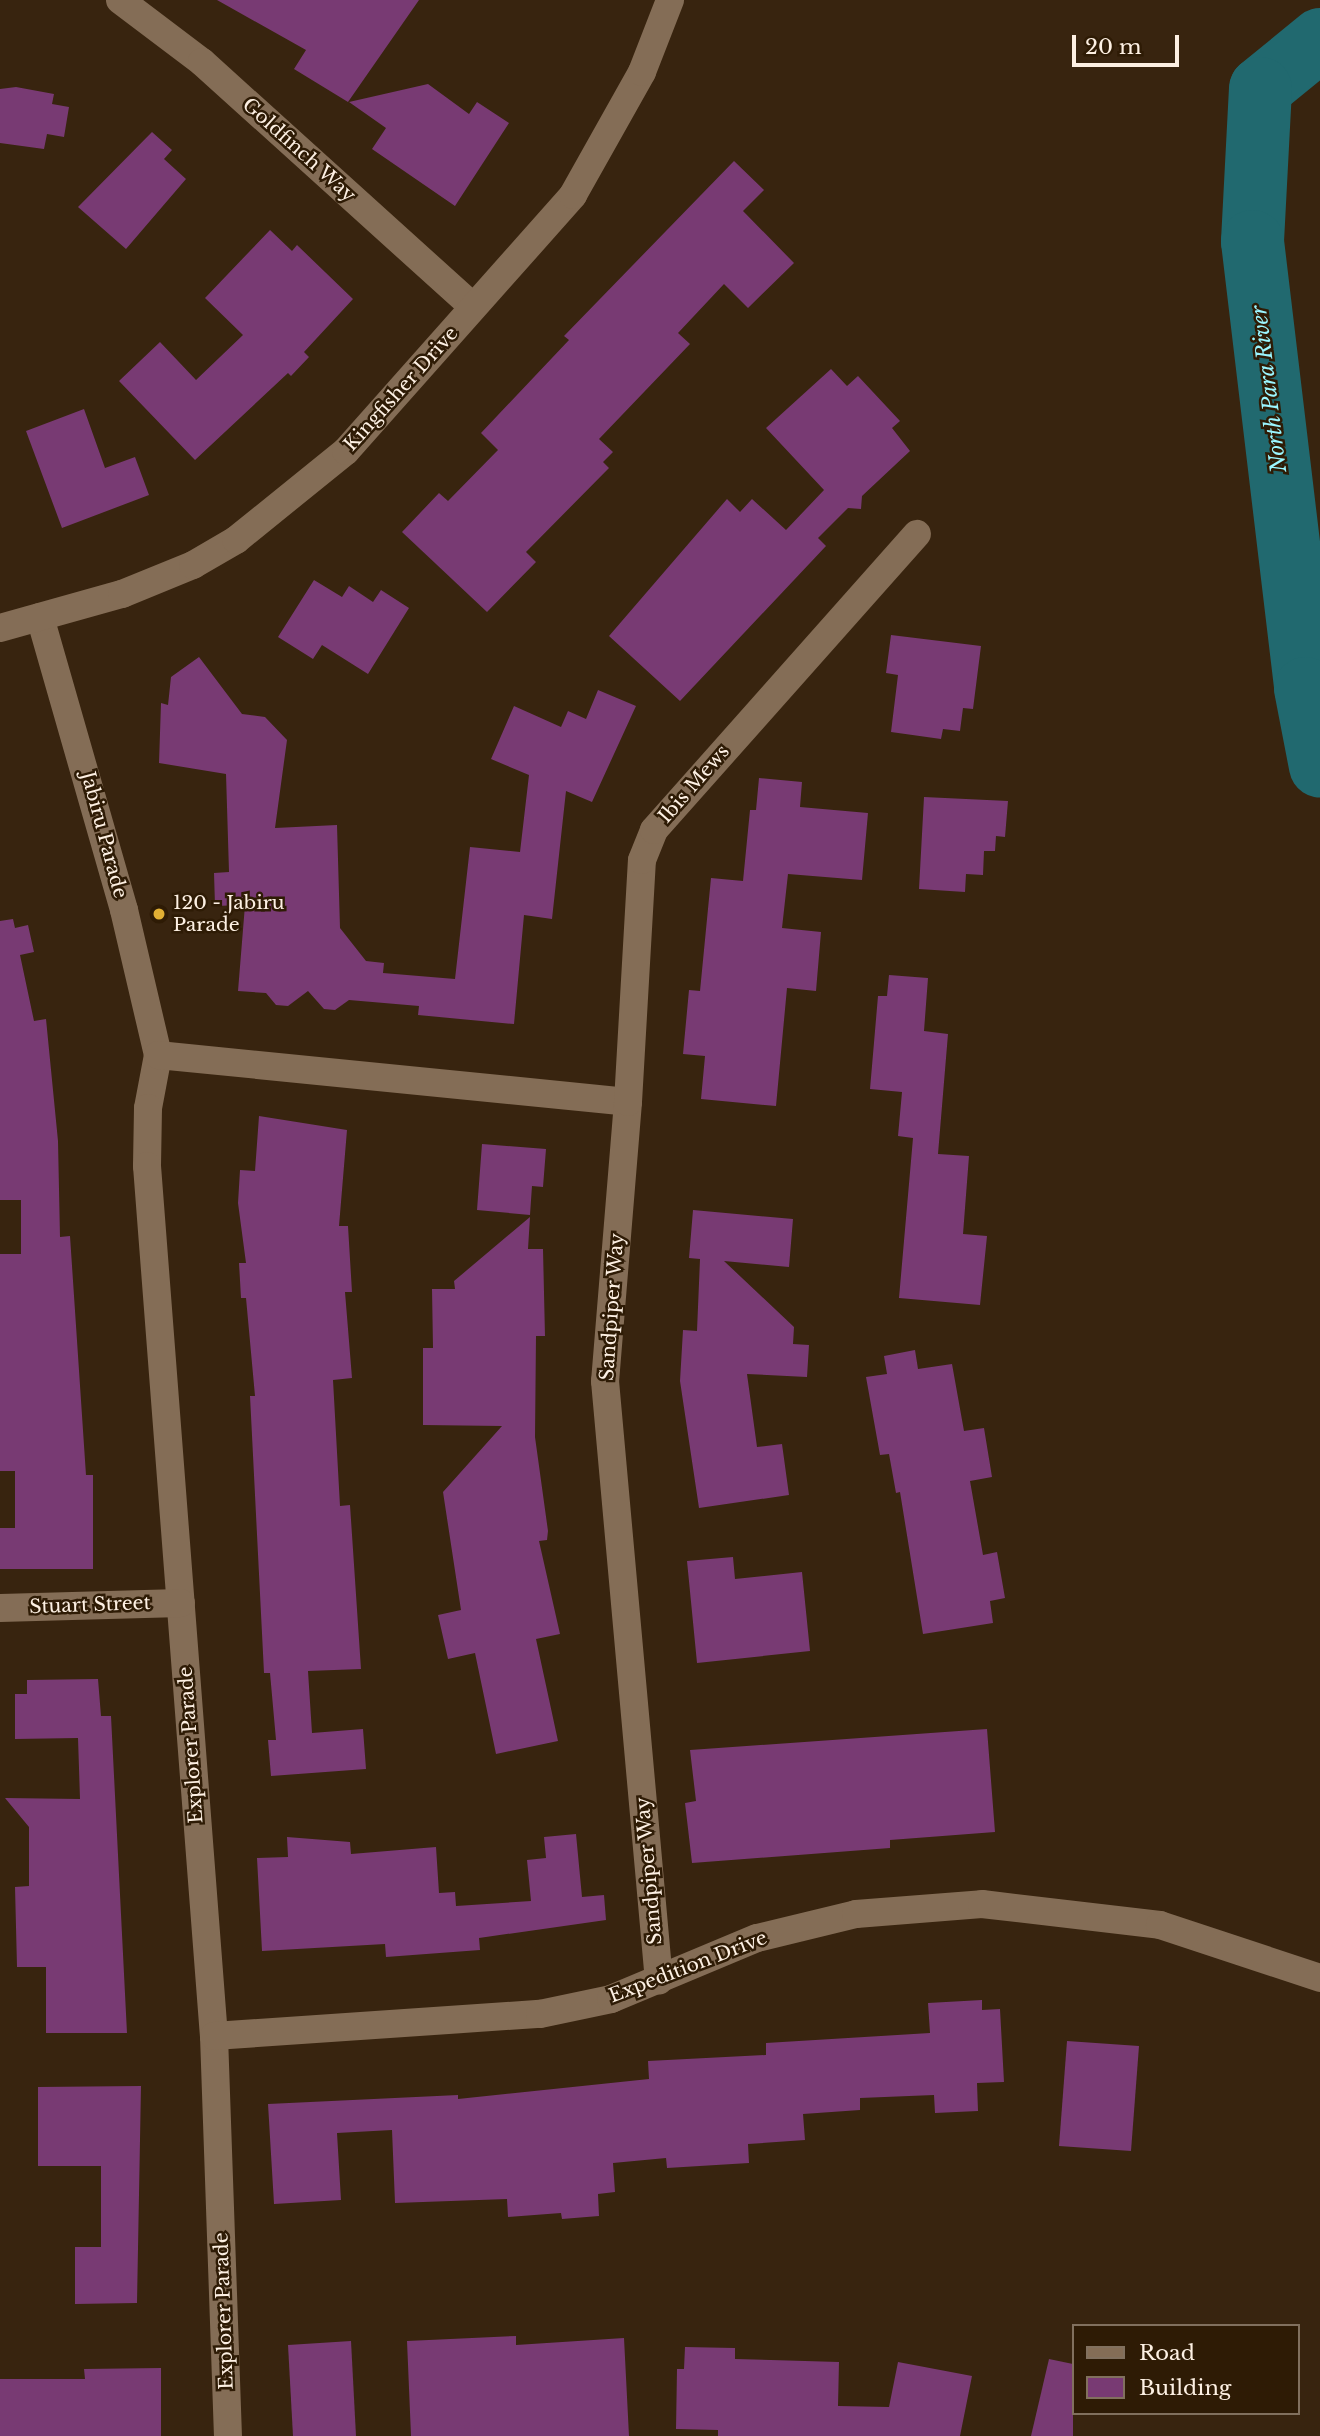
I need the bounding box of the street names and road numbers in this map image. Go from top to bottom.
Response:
street label: Goldfinch Way [237,93,361,207]
street label: Kingfisher Drive [339,322,463,456]
street label: Ibis Mews [654,740,734,828]
street label: Jabiru Parade [76,769,132,901]
street label: Sandpiper Way [595,1232,629,1382]
street label: Stuart Street [29,1591,151,1619]
street label: Explorer Parade [174,1666,208,1824]
street label: Sandpiper Way [631,1796,667,1946]
street label: Expedition Drive [606,1926,770,2008]
street label: Explorer Parade [210,2232,238,2390]

